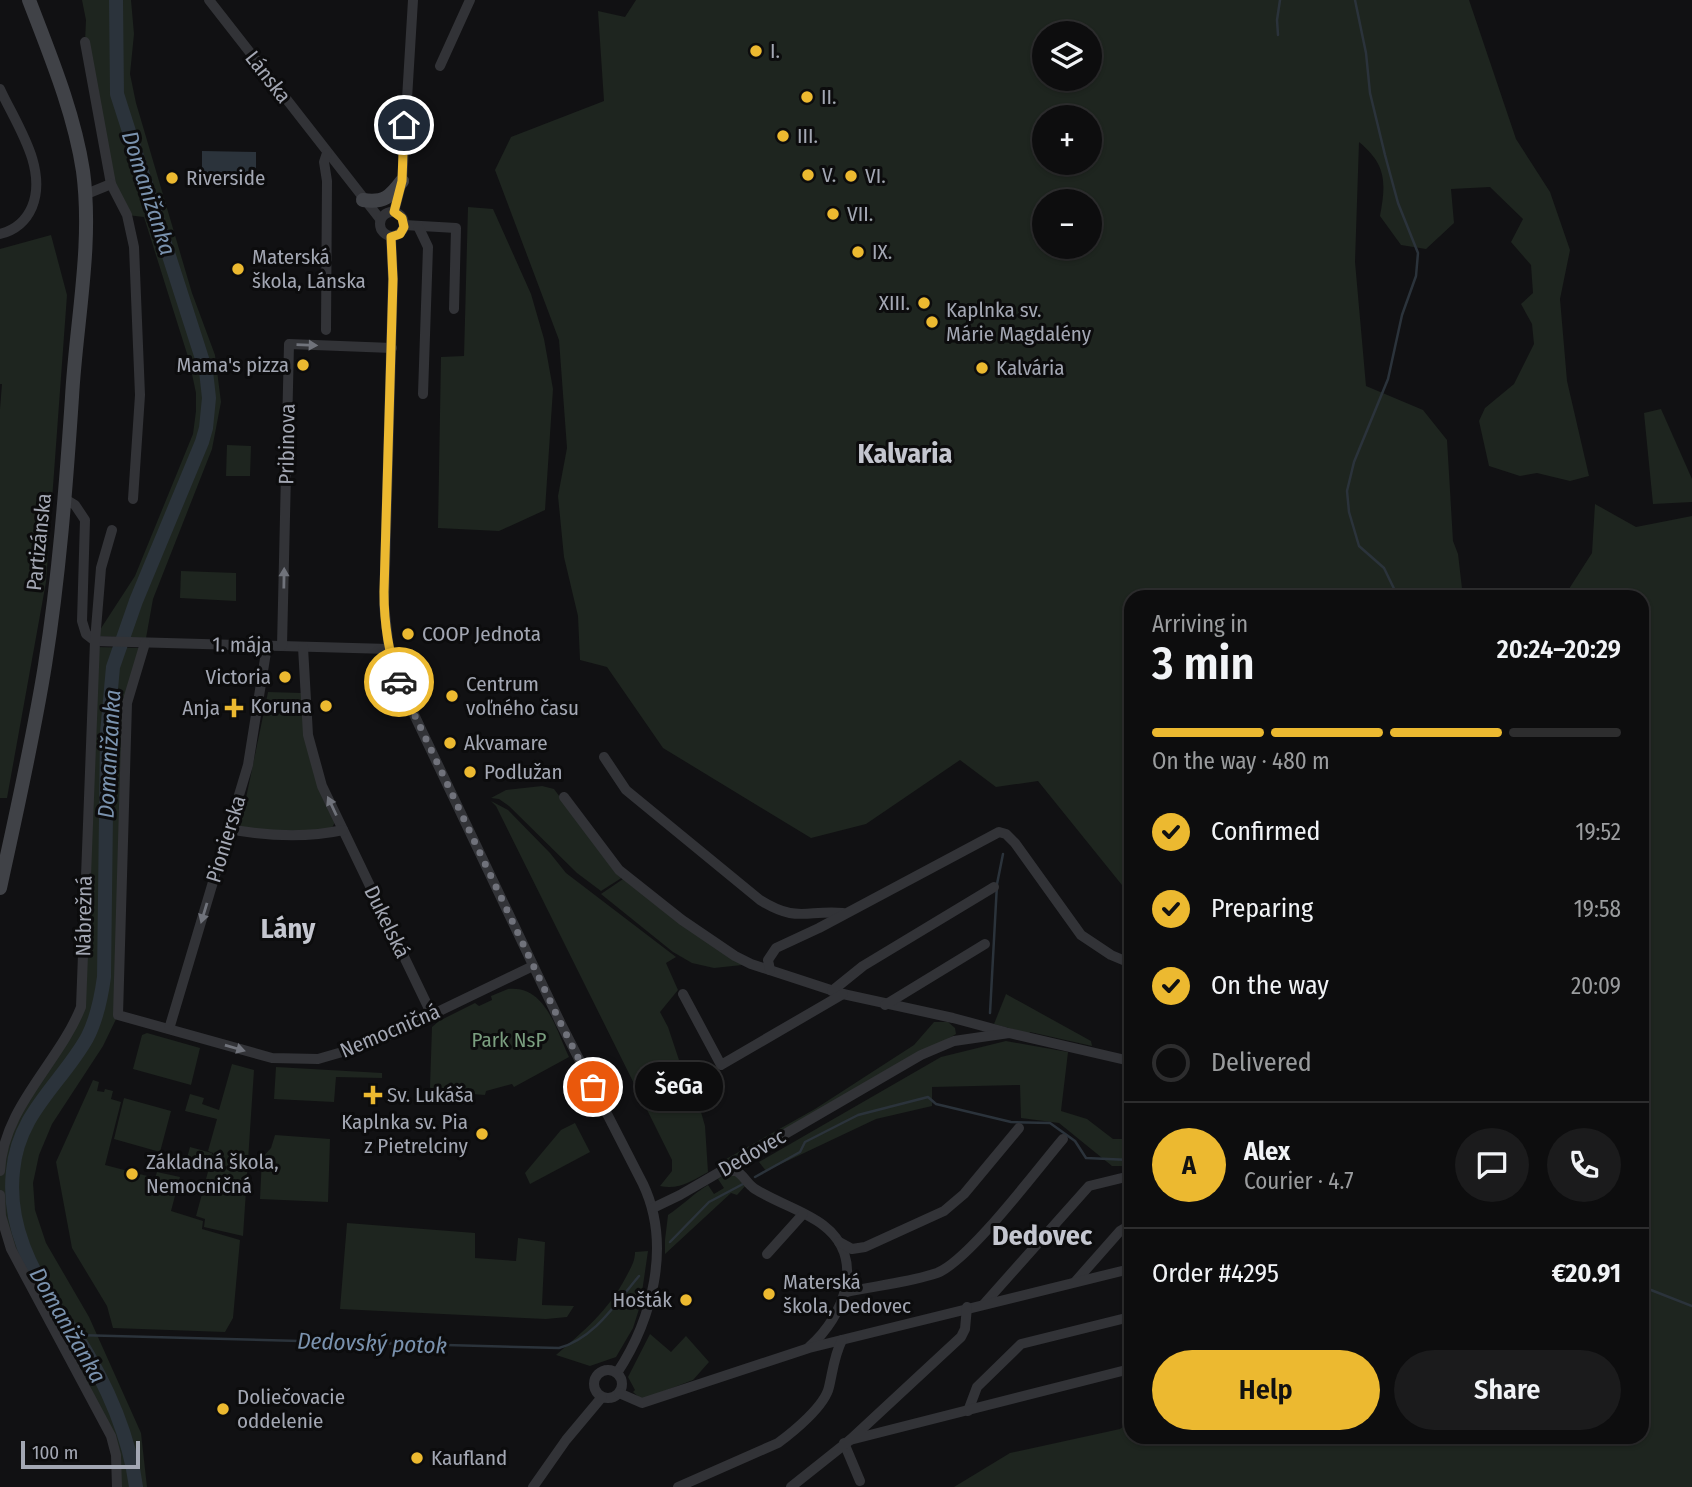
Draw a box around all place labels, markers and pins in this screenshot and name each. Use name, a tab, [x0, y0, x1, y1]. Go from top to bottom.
place label: I.	[770, 38, 780, 64]
marker: I.	[748, 43, 764, 59]
place label: II.	[821, 84, 836, 110]
marker: II.	[799, 89, 815, 105]
pin	[374, 95, 434, 155]
place label: III.	[797, 123, 818, 149]
marker: III.	[775, 128, 791, 144]
place label: V.	[822, 162, 836, 188]
place label: VI.	[865, 163, 886, 189]
place label: Riverside	[186, 165, 265, 191]
marker: V.	[800, 167, 816, 183]
marker: VI.	[843, 168, 859, 184]
marker: Riverside	[164, 170, 180, 186]
place label: VII.	[847, 201, 873, 227]
marker: VII.	[825, 206, 841, 222]
place label: IX.	[872, 239, 892, 265]
place label: Materská škola, Lánska	[252, 244, 366, 294]
marker: IX.	[850, 244, 866, 260]
marker: Materská škola, Lánska	[230, 261, 246, 277]
place label: XIII.	[879, 290, 910, 316]
marker: XIII.	[916, 295, 932, 311]
place label: Kaplnka sv. Márie Magdalény	[946, 297, 1092, 347]
marker: Kaplnka sv. Márie Magdalény	[924, 314, 940, 330]
place label: Mama's pizza	[177, 352, 289, 378]
place label: Kalvária	[996, 355, 1065, 381]
marker: Mama's pizza	[295, 357, 311, 373]
marker: Kalvária	[974, 360, 990, 376]
place label: COOP Jednota	[422, 621, 541, 647]
marker: COOP Jednota	[400, 626, 416, 642]
place label: Victoria	[206, 664, 271, 690]
marker: Victoria	[277, 669, 293, 685]
place label: Centrum voľného času	[466, 671, 579, 721]
marker: Centrum voľného času	[444, 688, 460, 704]
place label: Koruna	[250, 693, 312, 719]
place label: Anja	[182, 695, 220, 721]
marker: Koruna	[318, 698, 334, 714]
marker: Anja	[226, 700, 242, 716]
place label: Akvamare	[464, 730, 548, 756]
marker: Akvamare	[442, 735, 458, 751]
place label: Podlužan	[484, 759, 563, 785]
marker: Podlužan	[462, 764, 478, 780]
pin	[563, 1057, 623, 1117]
callout: ŠeGa	[635, 1062, 722, 1112]
place label: Sv. Lukáša	[387, 1082, 474, 1108]
marker: Sv. Lukáša	[365, 1087, 381, 1103]
place label: Kaplnka sv. Pia z Pietrelciny	[341, 1109, 469, 1159]
marker: Kaplnka sv. Pia z Pietrelciny	[474, 1126, 490, 1142]
place label: Základná škola, Nemocničná	[146, 1149, 279, 1199]
marker: Základná škola, Nemocničná	[124, 1166, 140, 1182]
place label: Materská škola, Dedovec	[783, 1269, 911, 1319]
marker: Materská škola, Dedovec	[761, 1286, 777, 1302]
place label: Hošták	[612, 1287, 672, 1313]
marker: Hošták	[678, 1292, 694, 1308]
place label: Doliečovacie oddelenie	[237, 1384, 345, 1434]
marker: Doliečovacie oddelenie	[215, 1401, 231, 1417]
place label: Kaufland	[431, 1445, 507, 1471]
marker: Kaufland	[409, 1450, 425, 1466]

